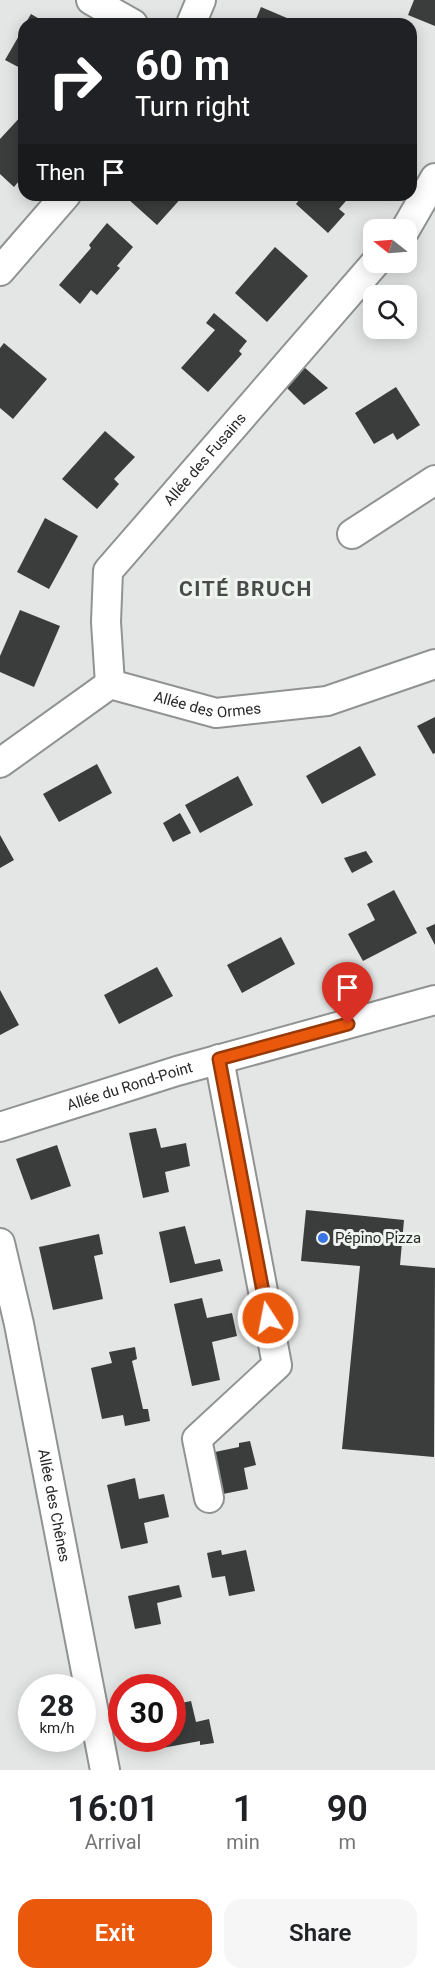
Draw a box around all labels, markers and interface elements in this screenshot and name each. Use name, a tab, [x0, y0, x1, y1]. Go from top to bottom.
text: 60 m	[135, 41, 230, 90]
icon: right	[36, 42, 114, 120]
text: Turn right	[135, 91, 250, 123]
icon: arrive	[97, 156, 130, 189]
text: Then	[36, 160, 85, 185]
north arrow	[363, 219, 417, 273]
map controls	[363, 219, 417, 339]
button: search	[363, 285, 417, 339]
street label: Allée des Fusains	[160, 409, 250, 509]
district label: CITÉ BRUCH	[179, 577, 313, 601]
street label: Allée des Ormes	[152, 687, 262, 722]
pin	[322, 962, 373, 1024]
icon: arrive	[331, 971, 364, 1004]
street label: Allée du Rond-Point	[65, 1058, 195, 1114]
place label: Pépino Pizza	[335, 1229, 421, 1247]
marker: Pépino Pizza	[316, 1231, 330, 1245]
position arrow	[236, 1286, 300, 1350]
street label: Allée des Chênes	[34, 1447, 74, 1563]
speed limit sign: 30	[108, 1674, 186, 1752]
text: 28	[40, 1688, 74, 1723]
text: km/h	[39, 1719, 75, 1737]
text: 16:01	[67, 1788, 159, 1830]
text: 1	[233, 1788, 253, 1830]
text: 90	[327, 1788, 368, 1830]
text: Arrival	[85, 1830, 141, 1854]
text: min	[226, 1830, 260, 1854]
text: m	[339, 1830, 356, 1854]
button: Exit	[18, 1899, 212, 1968]
button: Share	[224, 1899, 417, 1968]

